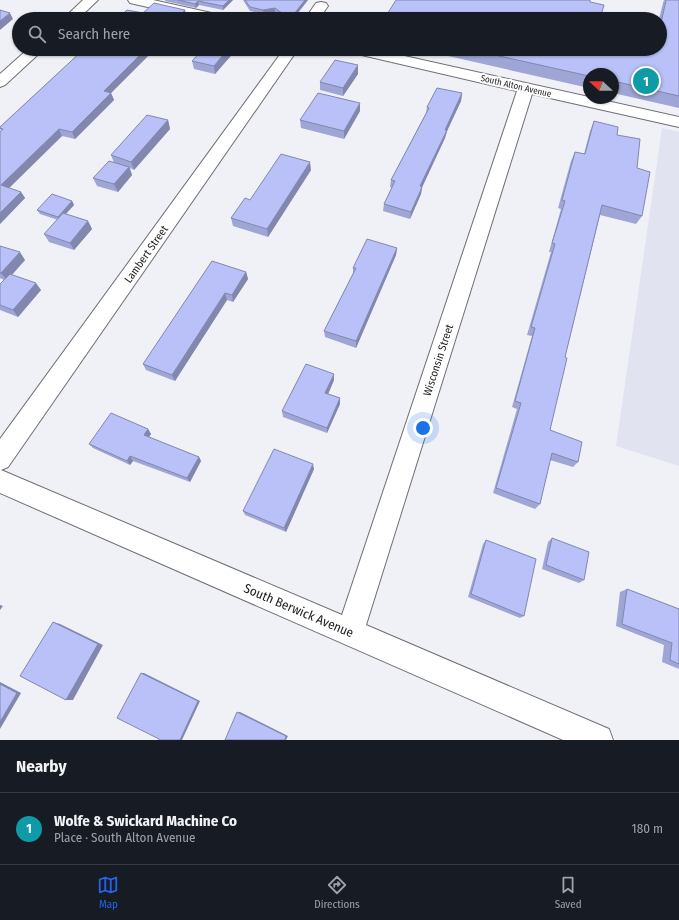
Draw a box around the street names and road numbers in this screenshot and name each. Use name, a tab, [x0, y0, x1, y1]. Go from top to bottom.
street label: South Alton Avenue	[480, 73, 553, 99]
street label: Lambert Street	[122, 223, 171, 285]
street label: Wisconsin Street	[421, 322, 456, 398]
street label: South Berwick Avenue	[242, 581, 356, 640]

